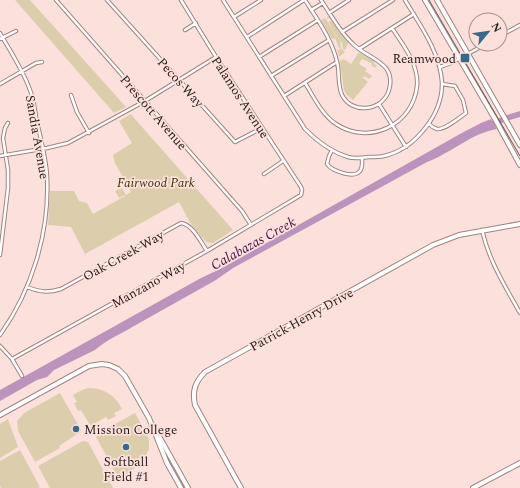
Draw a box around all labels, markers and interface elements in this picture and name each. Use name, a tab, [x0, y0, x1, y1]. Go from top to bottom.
north arrow	[468, 12, 508, 52]
text: N	[487, 19, 506, 35]
place label: Reamwood	[392, 49, 456, 69]
street label: Palamos Avenue	[206, 52, 274, 143]
marker: Reamwood	[459, 52, 471, 64]
street label: Pecos Way	[152, 53, 209, 113]
street label: Prescott Avenue	[115, 71, 192, 155]
street label: Sandia Avenue	[20, 94, 54, 181]
park label: Fairwood Park	[117, 173, 195, 193]
water label: Calabazas Creek	[207, 211, 300, 276]
street label: Oak Creek Way	[79, 225, 168, 286]
street label: Manzano Way	[108, 256, 190, 313]
street label: Patrick Henry Drive	[246, 283, 357, 357]
place label: Mission College	[84, 420, 177, 440]
marker: Mission College	[71, 424, 81, 434]
marker: Softball Field #1	[121, 442, 131, 452]
place label: Softball Field #1	[103, 452, 149, 487]

